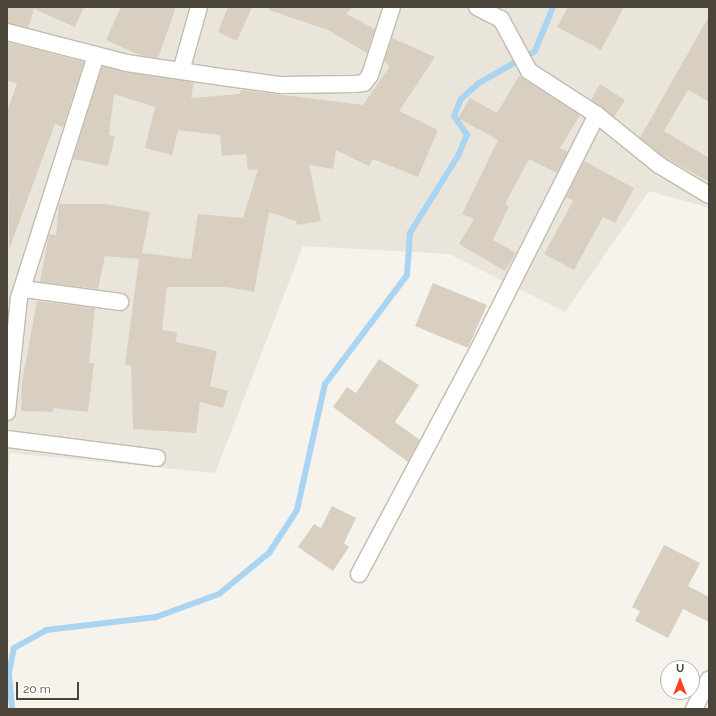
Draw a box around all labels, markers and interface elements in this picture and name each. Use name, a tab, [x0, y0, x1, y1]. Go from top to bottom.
north arrow	[660, 660, 700, 700]
text: U	[676, 662, 684, 675]
scale bar	[18, 674, 81, 700]
text: 20 m	[23, 682, 51, 696]

